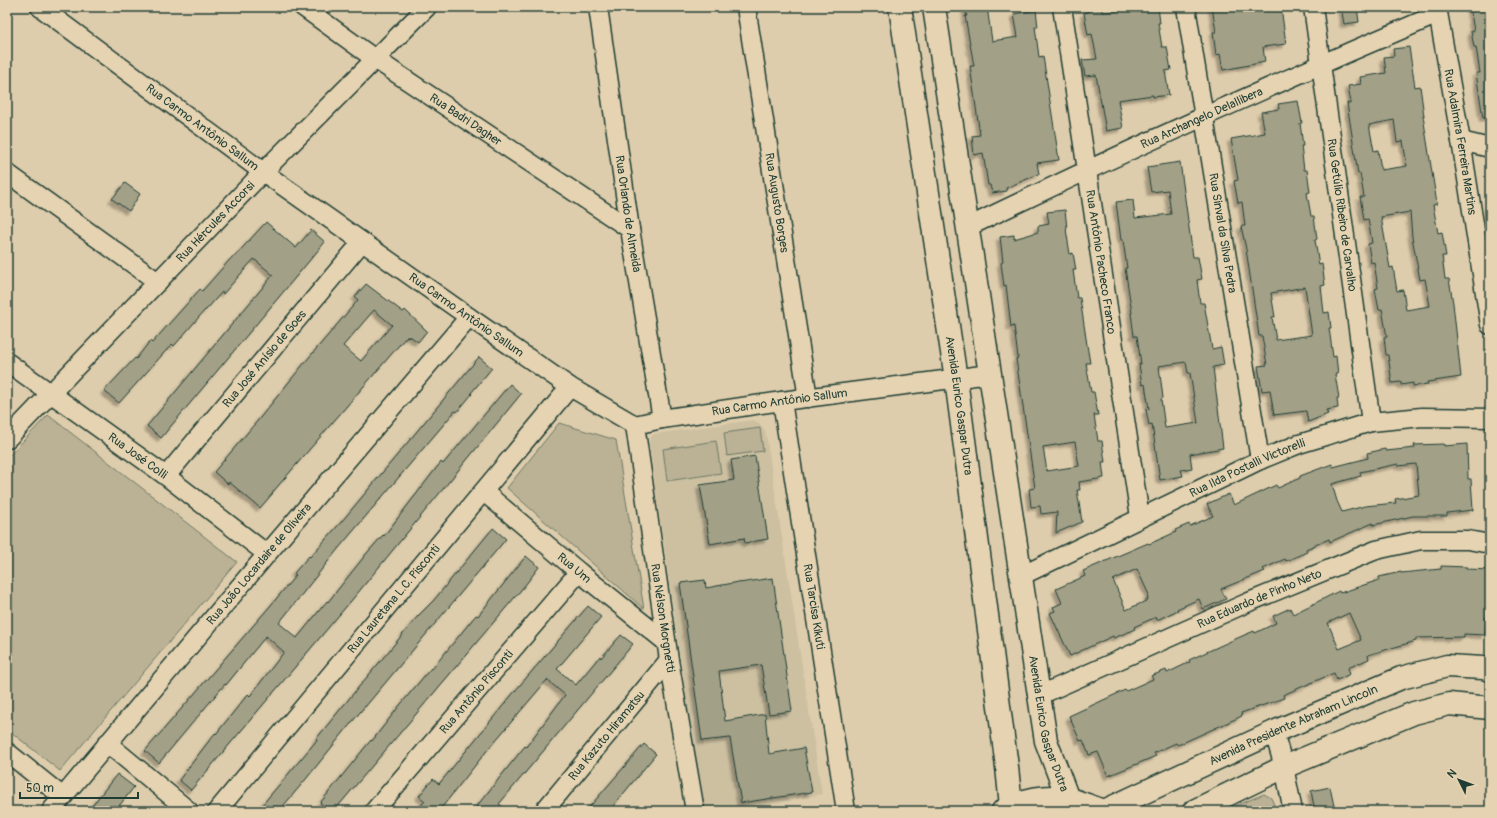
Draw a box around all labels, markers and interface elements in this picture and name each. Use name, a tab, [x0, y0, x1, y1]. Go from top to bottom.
street label: Rua Adalmira Ferreira Martins	[1441, 68, 1480, 217]
street label: Rua Carmo Antônio Sallum	[143, 80, 262, 174]
street label: Rua Archangelo Delallibera	[1138, 83, 1266, 152]
street label: Rua Badri Dagher	[427, 90, 505, 149]
street label: Rua Getúlio Ribeiro de Carvalho	[1324, 138, 1360, 293]
street label: Rua Augusto Borges	[762, 152, 792, 254]
street label: Rua Orlando de Almeida	[612, 154, 645, 274]
street label: Rua Sinval da Silva Pedra	[1206, 172, 1240, 295]
street label: Rua Hércules Accorsi	[173, 178, 258, 265]
street label: Rua Antônio Pacheco Franco	[1083, 189, 1120, 336]
street label: Rua Carmo Antônio Sallum	[406, 270, 527, 360]
street label: Rua José Anísio de Goes	[219, 306, 310, 411]
street label: Avenida Eurico Gaspar Dutra	[942, 335, 976, 477]
street label: Rua Carmo Antônio Sallum	[711, 385, 849, 419]
street label: Rua José Colli	[105, 429, 170, 482]
street label: Rua Ilda Postalli Victorelli	[1187, 435, 1307, 501]
street label: Rua João Locardaire de Oliveira	[203, 500, 315, 628]
street label: Rua Lauretana L.C. Pisconti	[344, 542, 443, 656]
street label: Rua Um	[554, 549, 595, 587]
street label: Rua Nélson Morgnetti	[648, 563, 678, 673]
street label: Rua Tarcisa Kikuti	[800, 563, 828, 650]
street label: Rua Eduardo de Pinho Neto	[1195, 565, 1324, 632]
street label: Rua Antônio Pisconti	[436, 647, 516, 737]
street label: Avenida Eurico Gaspar Dutra	[1026, 654, 1072, 794]
street label: Avenida Presidente Abraham Lincoln	[1207, 681, 1380, 769]
street label: Rua Kazuto Hiramatsu	[565, 688, 648, 783]
north arrow	[1439, 760, 1479, 800]
text: N	[1445, 766, 1460, 781]
scale bar	[20, 774, 138, 800]
text: 50 m	[26, 781, 54, 796]

